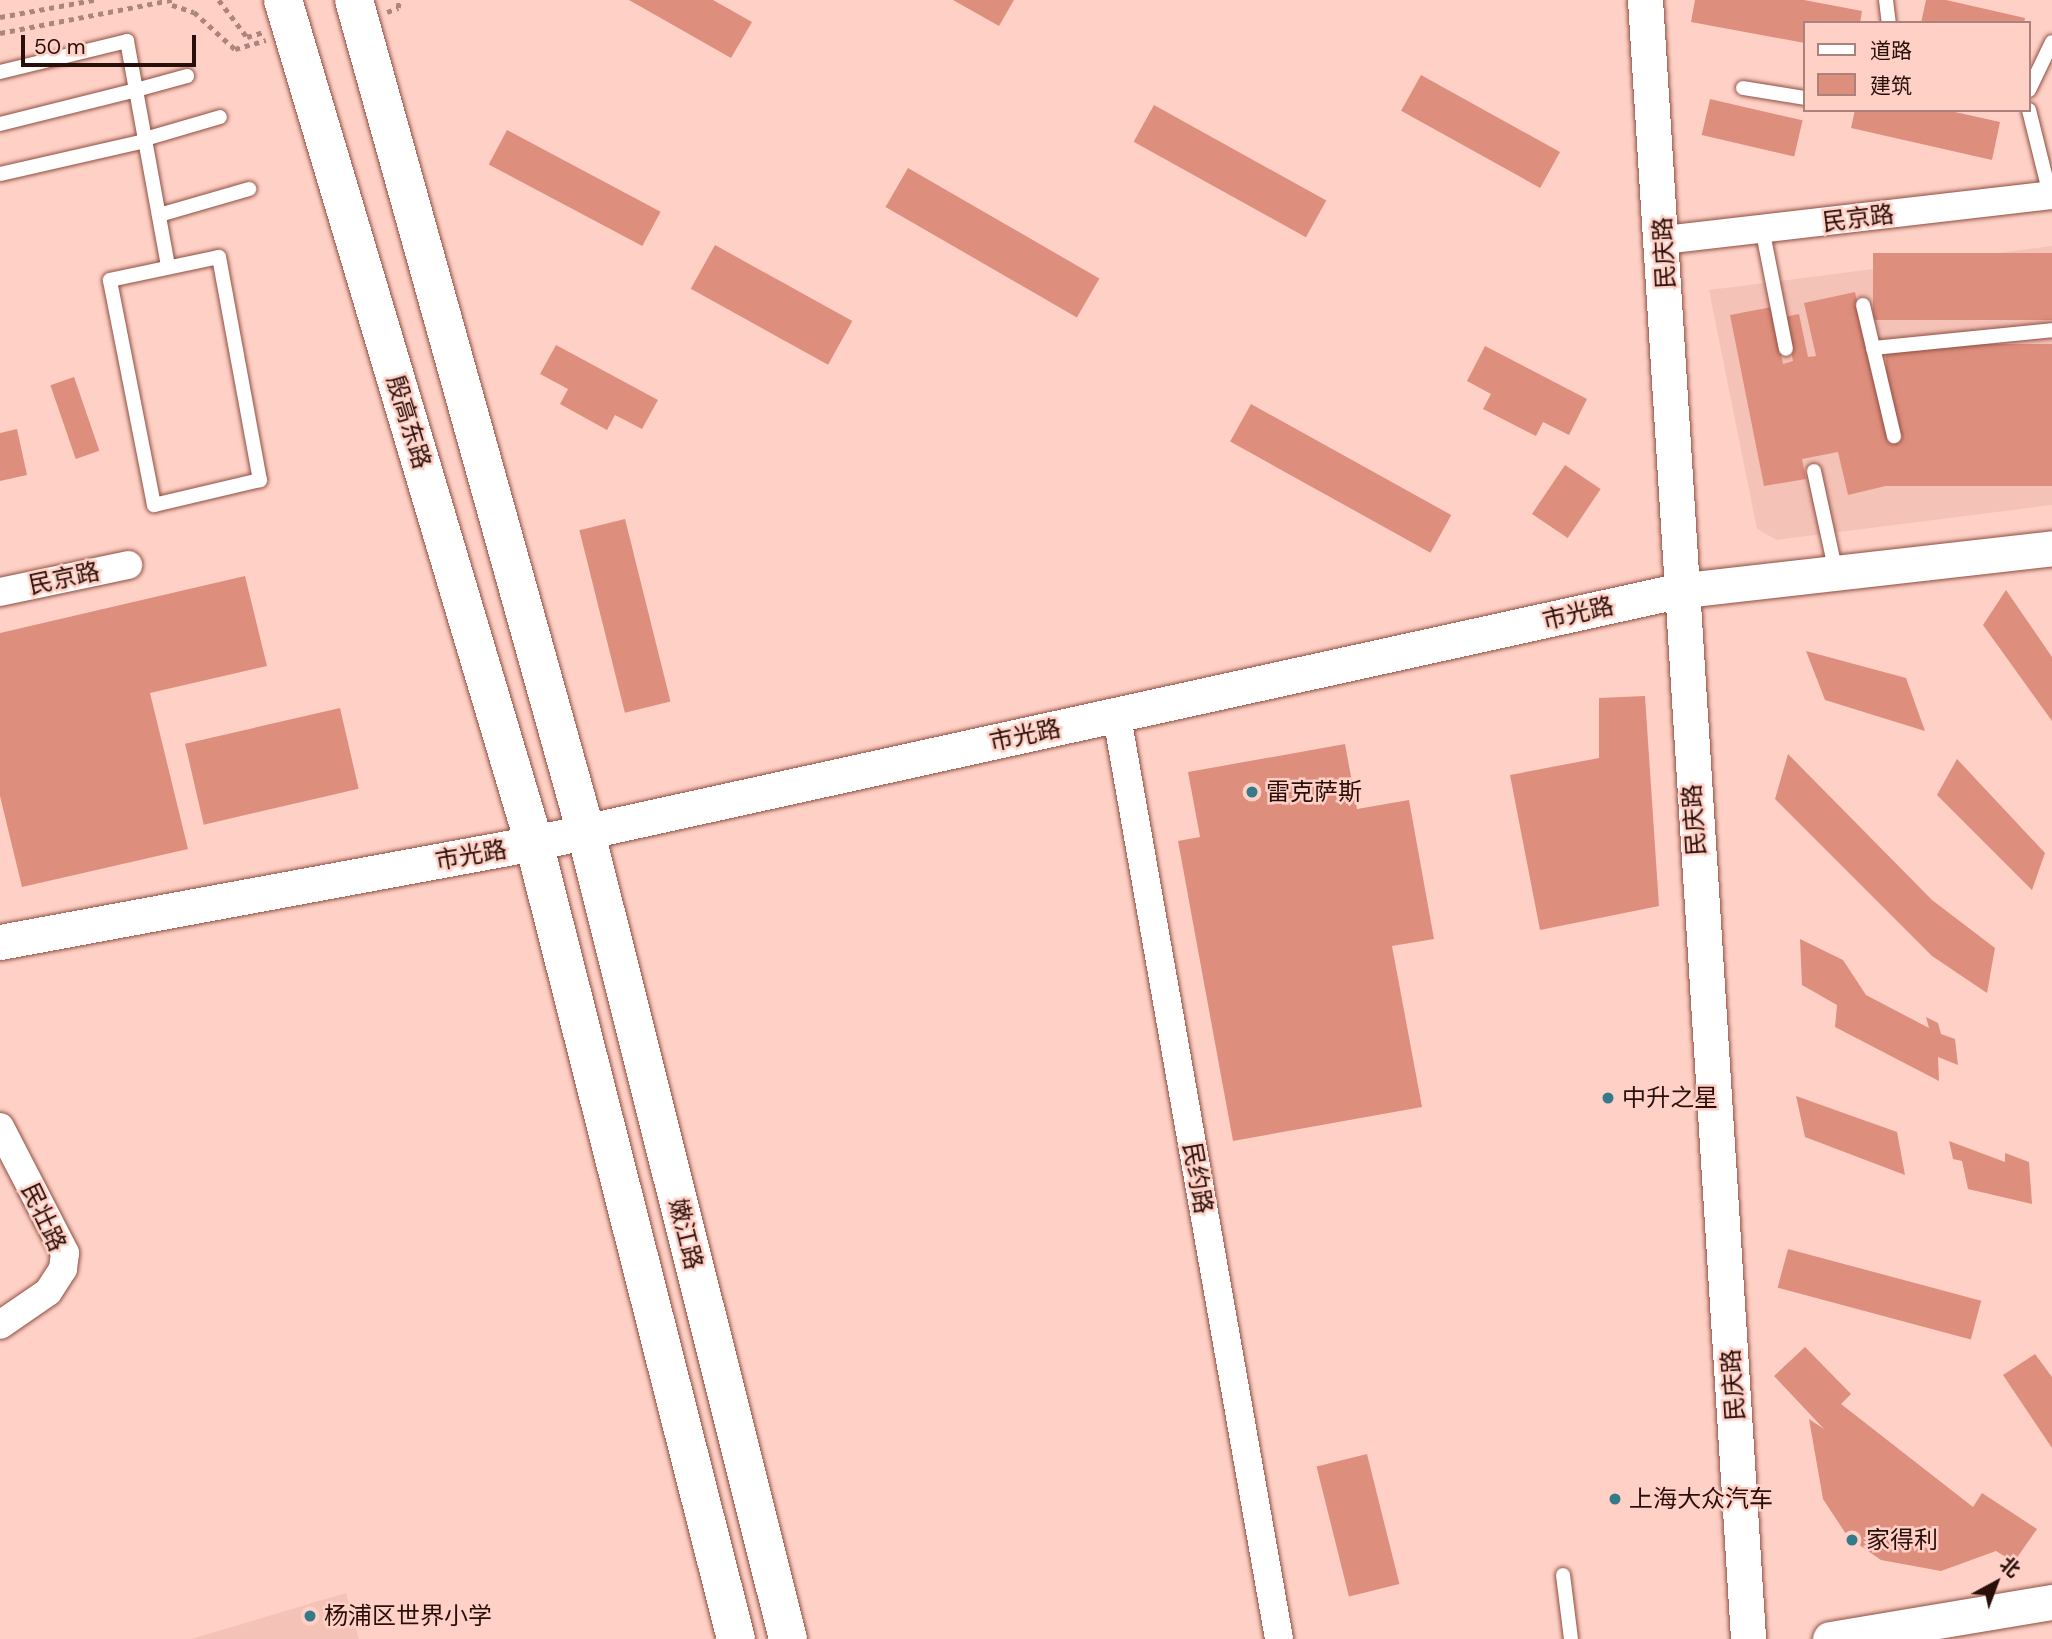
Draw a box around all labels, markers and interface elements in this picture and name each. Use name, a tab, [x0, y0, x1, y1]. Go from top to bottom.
scale bar	[24, 21, 200, 65]
legend	[1804, 21, 2031, 112]
text: 50 m	[34, 33, 85, 61]
text: 道路	[1870, 37, 1912, 65]
text: 建筑	[1870, 72, 1912, 100]
street label: 民京路	[1821, 199, 1895, 237]
street label: 民庆路	[1648, 216, 1680, 290]
street label: 殷高东路	[381, 372, 437, 472]
street label: 民京路	[26, 556, 102, 600]
street label: 市光路	[1540, 591, 1616, 635]
street label: 市光路	[987, 713, 1063, 757]
place label: 雷克萨斯	[1266, 778, 1362, 806]
street label: 民庆路	[1677, 783, 1711, 857]
marker: 雷克萨斯	[1244, 784, 1260, 800]
street label: 市光路	[433, 835, 509, 875]
place label: 中升之星	[1622, 1084, 1718, 1112]
marker: 中升之星	[1600, 1090, 1616, 1106]
street label: 民约路	[1178, 1140, 1218, 1216]
street label: 民壮路	[16, 1178, 72, 1256]
street label: 嫩江路	[663, 1196, 709, 1272]
street label: 民庆路	[1716, 1348, 1750, 1422]
place label: 上海大众汽车	[1629, 1485, 1773, 1513]
marker: 上海大众汽车	[1607, 1491, 1623, 1507]
place label: 家得利	[1866, 1526, 1938, 1554]
marker: 家得利	[1844, 1532, 1860, 1548]
north arrow	[1961, 1548, 2031, 1618]
text: 北	[1995, 1551, 2025, 1582]
place label: 杨浦区世界小学	[324, 1602, 492, 1630]
marker: 杨浦区世界小学	[302, 1608, 318, 1624]

